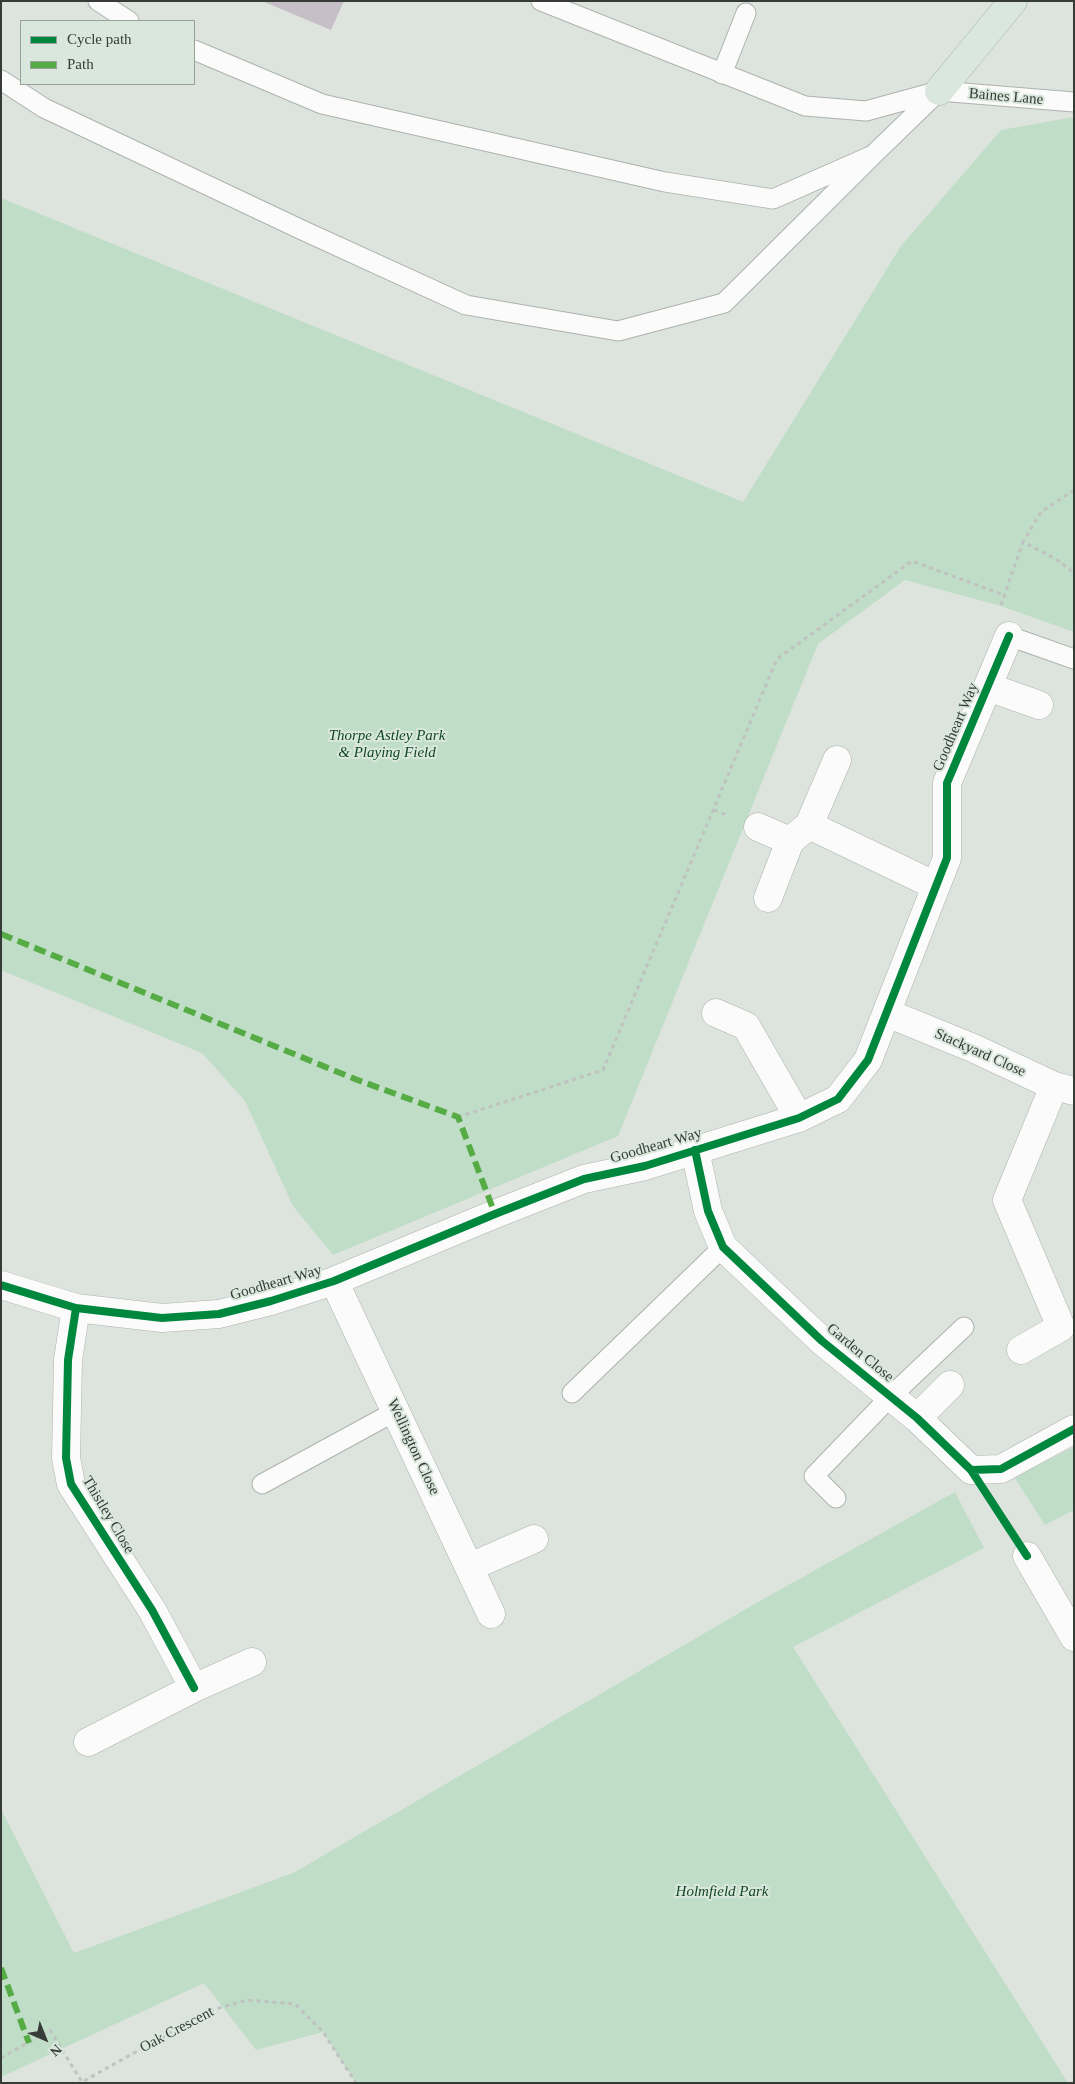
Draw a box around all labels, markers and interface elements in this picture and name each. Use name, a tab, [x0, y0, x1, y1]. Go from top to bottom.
legend	[20, 20, 195, 85]
text: Cycle path	[67, 31, 132, 47]
text: Path	[67, 56, 94, 72]
street label: Baines Lane	[968, 85, 1044, 109]
street label: Goodheart Way	[929, 680, 983, 774]
park label: Thorpe Astley Park & Playing Field	[329, 727, 445, 762]
street label: Stackyard Close	[932, 1025, 1028, 1081]
street label: Goodheart Way	[608, 1124, 704, 1168]
street label: Goodheart Way	[228, 1261, 324, 1305]
street label: Garden Close	[823, 1320, 897, 1386]
street label: Wellington Close	[383, 1396, 443, 1498]
street label: Thistley Close	[78, 1473, 138, 1557]
park label: Holmfield Park	[676, 1883, 768, 1901]
street label: Oak Crescent	[137, 2003, 217, 2057]
north arrow	[20, 2014, 70, 2064]
text: N	[47, 2041, 65, 2059]

